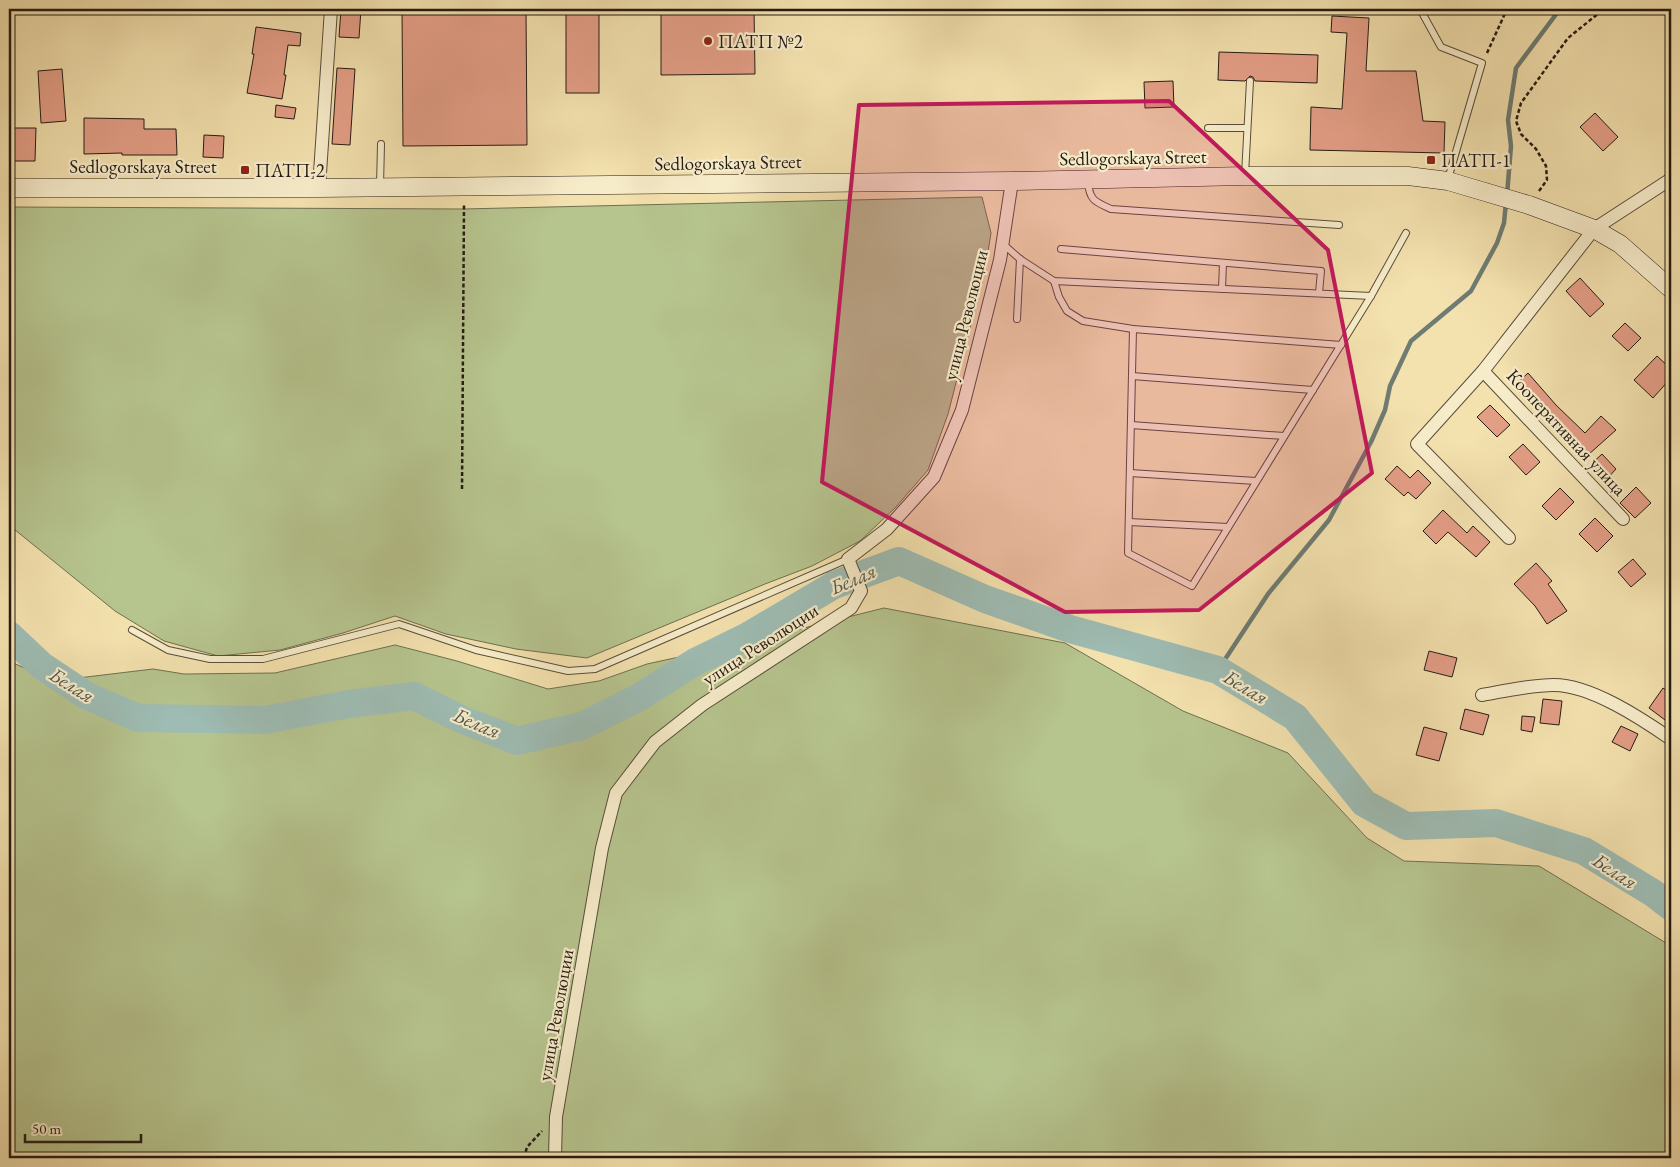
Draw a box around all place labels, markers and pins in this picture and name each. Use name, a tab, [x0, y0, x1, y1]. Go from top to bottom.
place label: ПАТП №2	[718, 29, 803, 54]
marker: ПАТП №2	[702, 35, 714, 47]
place label: ПАТП-1	[1441, 148, 1511, 173]
marker: ПАТП-1	[1425, 154, 1437, 166]
place label: ПАТП-2	[255, 158, 325, 183]
marker: ПАТП-2	[239, 164, 251, 176]

